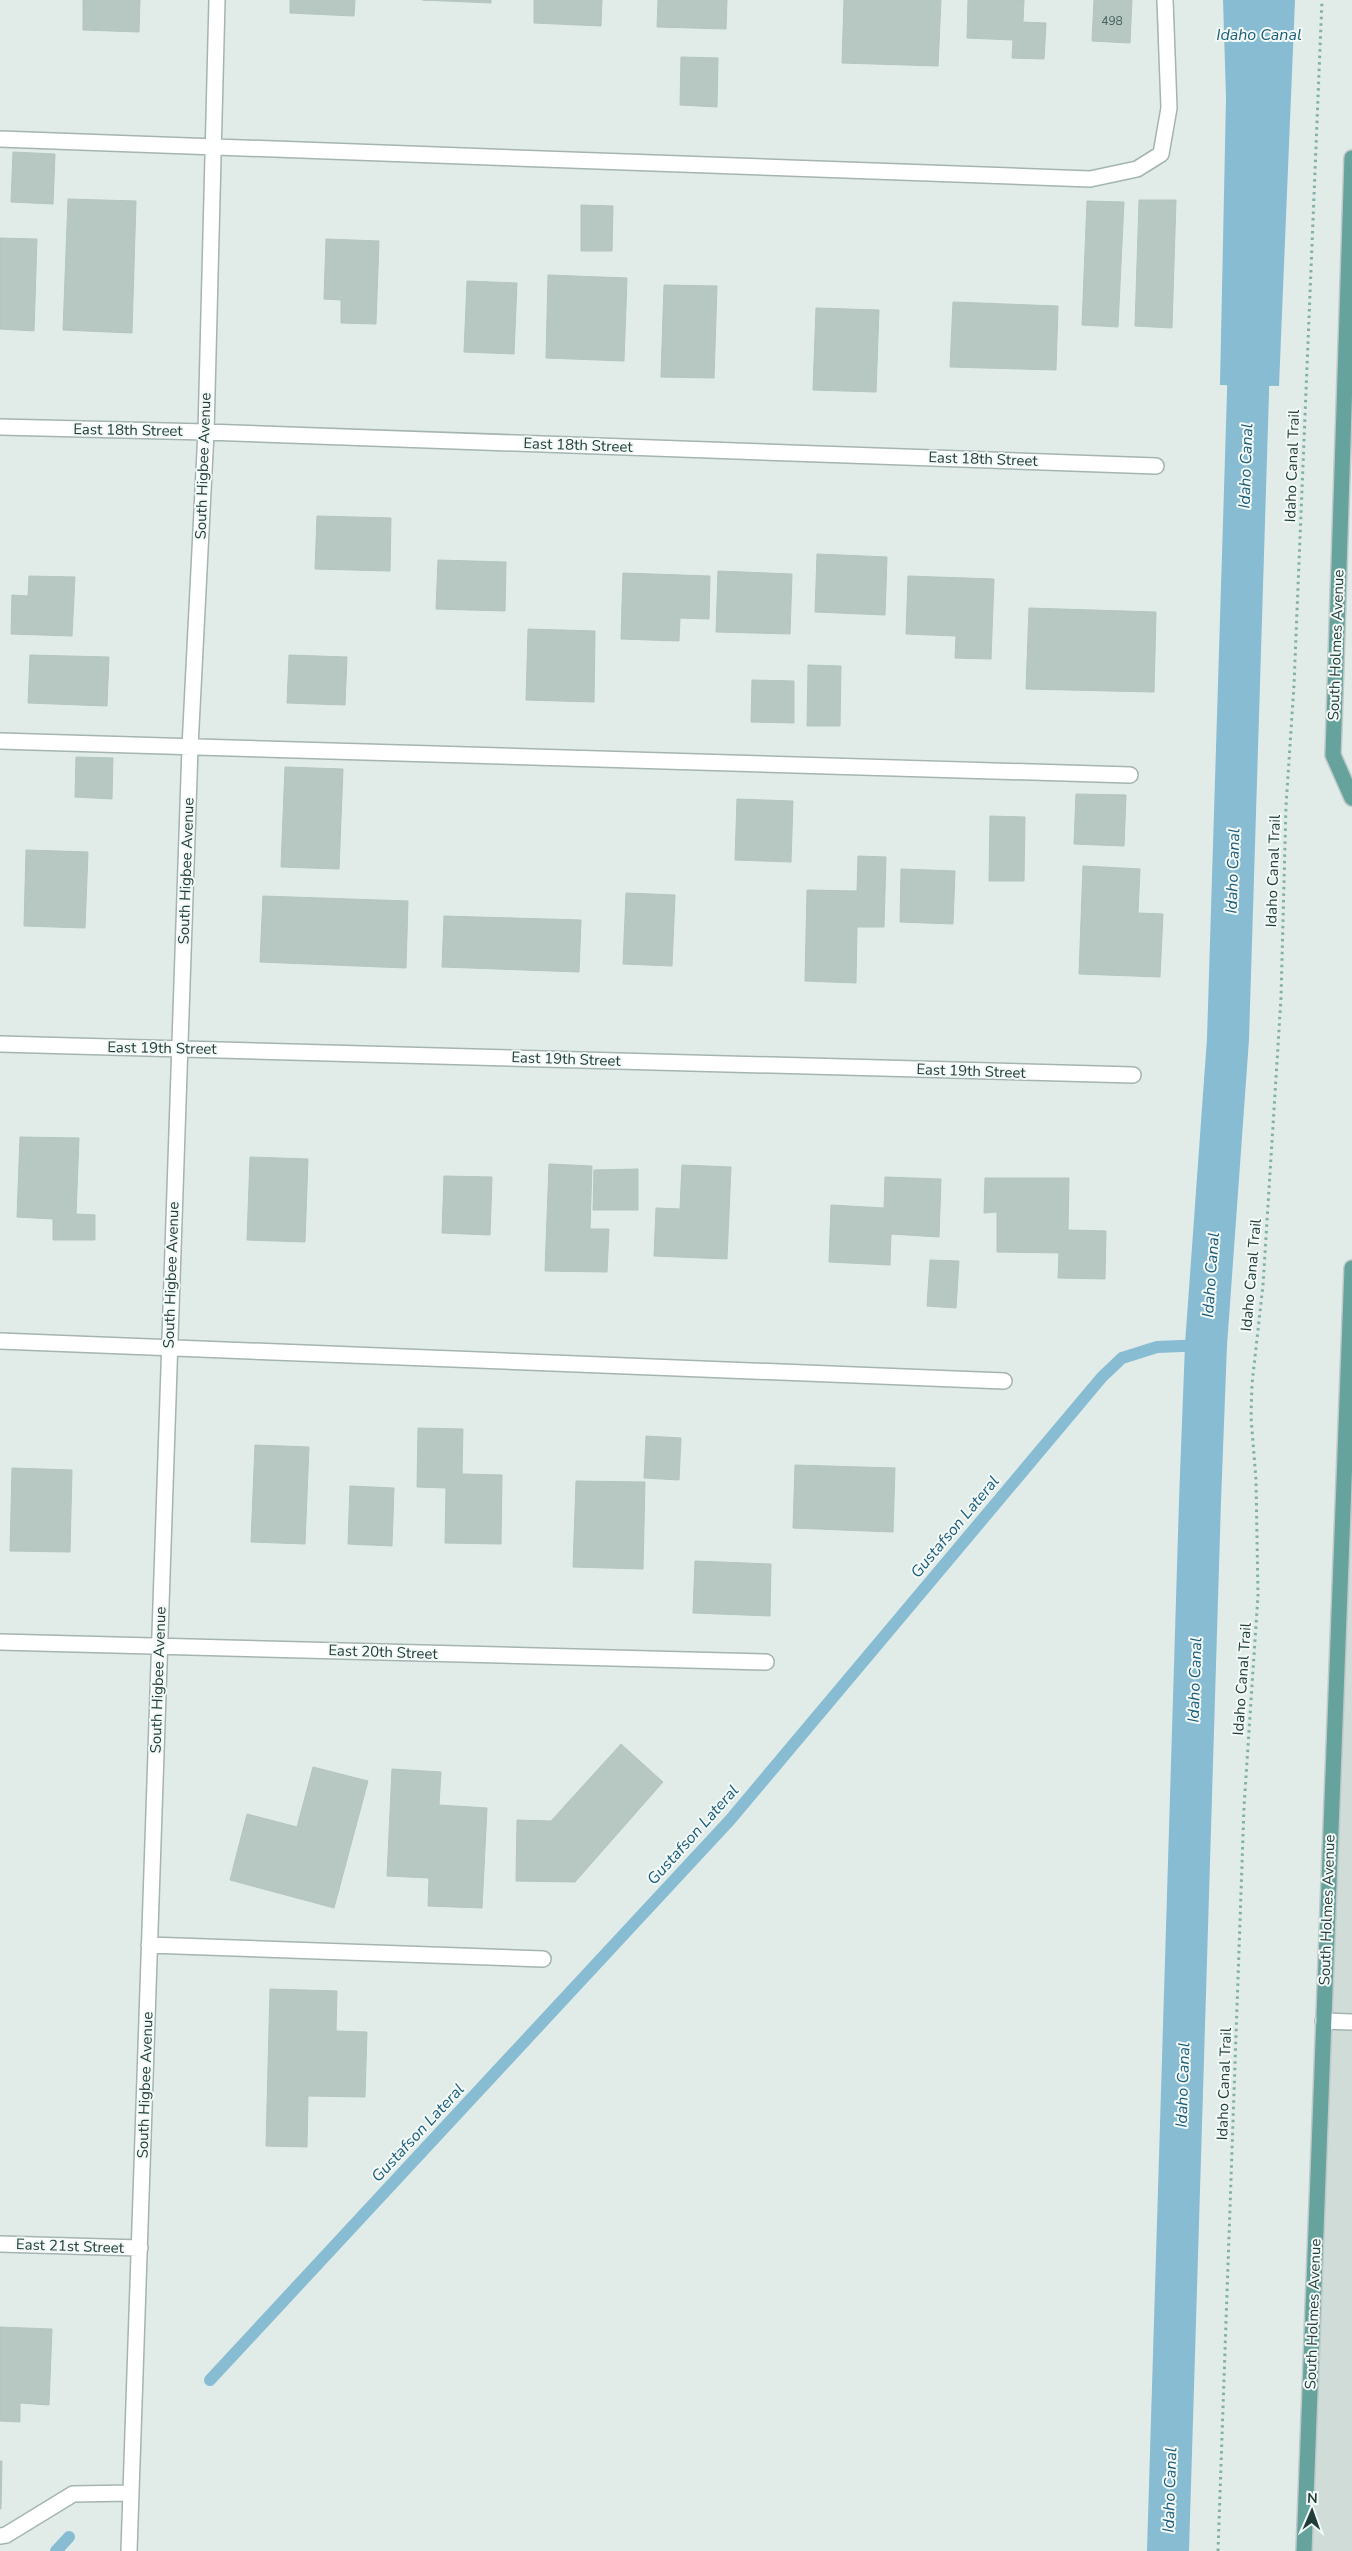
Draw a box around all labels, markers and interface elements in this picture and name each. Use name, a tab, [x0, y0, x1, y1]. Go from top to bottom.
house number: 498	[1101, 13, 1123, 29]
water label: Idaho Canal	[1216, 24, 1302, 46]
street label: South Higbee Avenue	[190, 392, 216, 540]
street label: Idaho Canal Trail	[1280, 409, 1304, 523]
street label: East 18th Street	[73, 419, 184, 441]
water label: Idaho Canal	[1234, 423, 1258, 509]
street label: East 18th Street	[523, 433, 634, 457]
street label: East 18th Street	[928, 447, 1039, 471]
street label: South Holmes Avenue	[1323, 569, 1349, 721]
street label: South Higbee Avenue	[173, 797, 199, 945]
street label: Idaho Canal Trail	[1261, 814, 1285, 928]
water label: Idaho Canal	[1221, 828, 1245, 914]
street label: East 19th Street	[107, 1037, 218, 1059]
street label: East 19th Street	[511, 1047, 622, 1071]
street label: East 19th Street	[916, 1059, 1027, 1083]
street label: South Higbee Avenue	[158, 1201, 184, 1349]
street label: Idaho Canal Trail	[1236, 1217, 1266, 1332]
water label: Idaho Canal	[1197, 1231, 1225, 1318]
water label: Gustafson Lateral	[906, 1471, 1005, 1583]
street label: South Higbee Avenue	[145, 1606, 171, 1754]
street label: Idaho Canal Trail	[1228, 1621, 1256, 1736]
water label: Idaho Canal	[1183, 1637, 1207, 1723]
street label: East 20th Street	[328, 1640, 439, 1664]
water label: Gustafson Lateral	[642, 1780, 744, 1890]
street label: South Holmes Avenue	[1314, 1834, 1340, 1986]
street label: South Higbee Avenue	[132, 2011, 158, 2159]
street label: Idaho Canal Trail	[1212, 2027, 1236, 2141]
water label: Idaho Canal	[1171, 2042, 1195, 2128]
water label: Gustafson Lateral	[367, 2079, 470, 2187]
street label: East 21st Street	[16, 2234, 125, 2258]
street label: South Holmes Avenue	[1300, 2238, 1326, 2390]
water label: Idaho Canal	[1158, 2447, 1182, 2533]
north arrow	[1287, 2486, 1337, 2536]
text: N	[1307, 2489, 1318, 2508]

